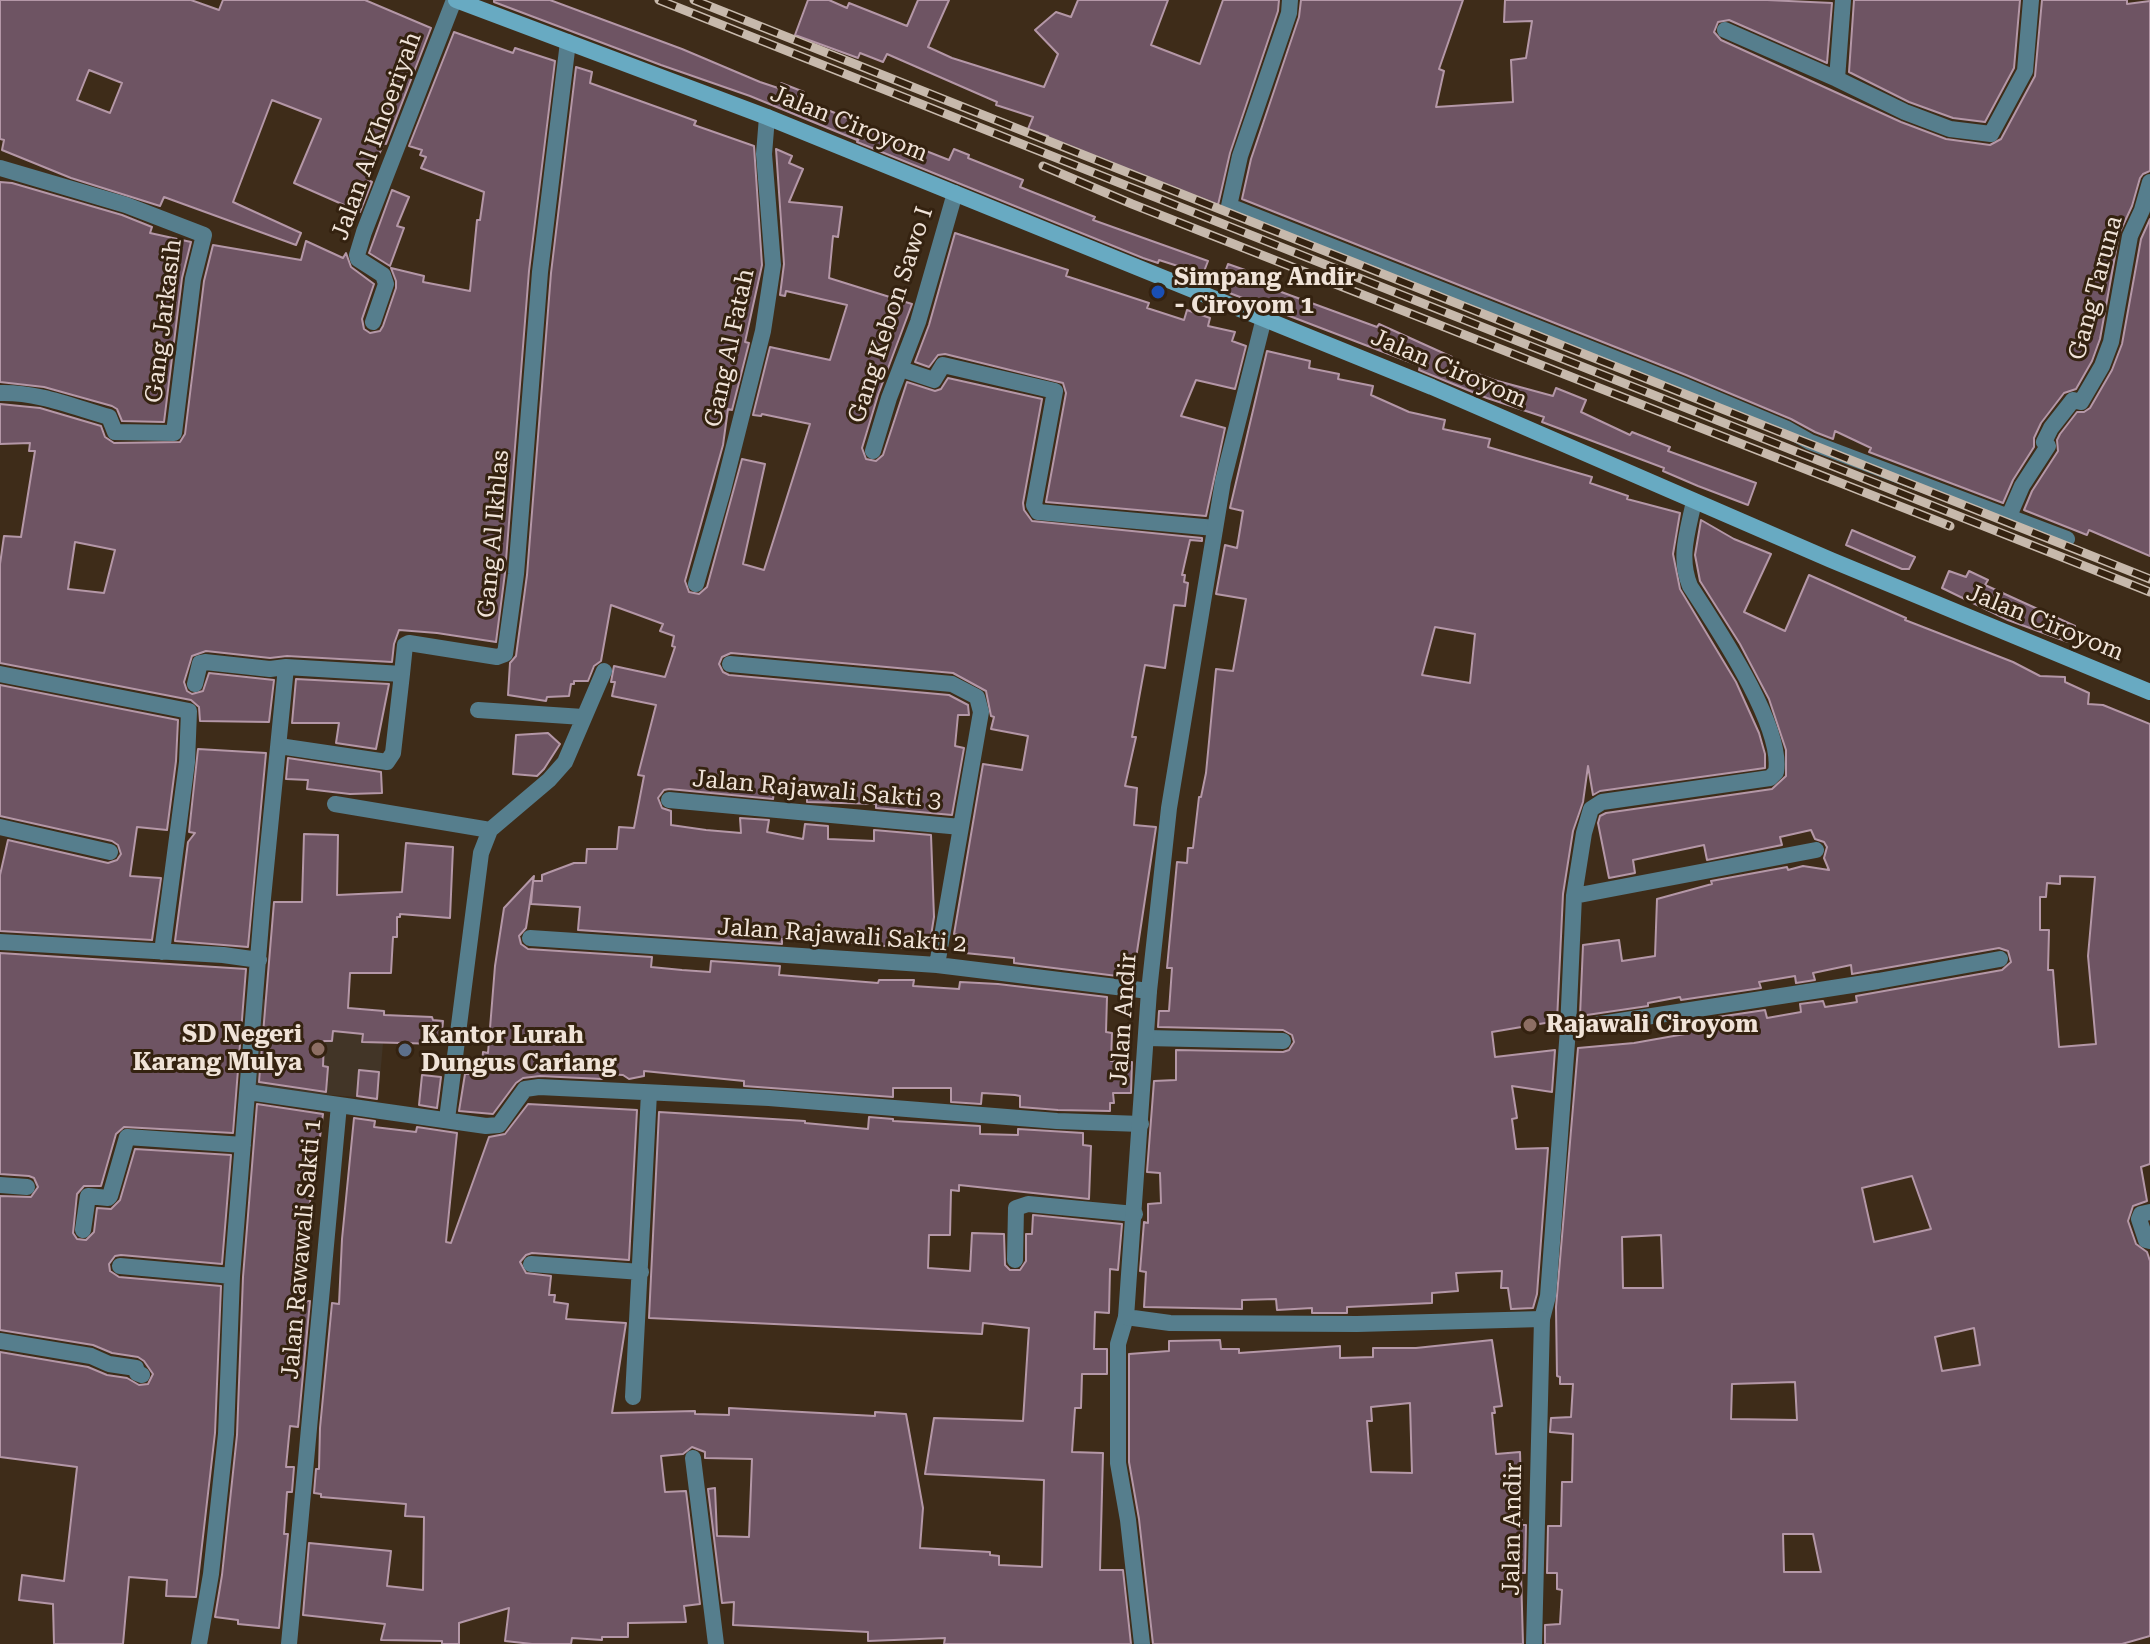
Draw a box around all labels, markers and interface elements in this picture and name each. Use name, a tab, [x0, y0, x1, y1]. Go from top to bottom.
street label: Jalan Al Khoeriyah	[326, 28, 428, 244]
street label: Jalan Ciroyom	[766, 79, 932, 169]
street label: Gang Kebon Sawo I	[842, 203, 940, 427]
street label: Gang Taruna	[2063, 213, 2129, 363]
street label: Gang Jarkasih	[140, 237, 188, 405]
place label: Simpang Andir - Ciroyom 1	[1174, 264, 1356, 320]
street label: Gang Al Fatah	[699, 266, 761, 430]
marker: Simpang Andir - Ciroyom 1	[1149, 283, 1167, 301]
street label: Jalan Ciroyom	[1366, 323, 1532, 415]
street label: Gang Al Ikhlas	[472, 449, 516, 619]
street label: Jalan Ciroyom	[1962, 578, 2128, 668]
street label: Jalan Rajawali Sakti 3	[691, 765, 943, 815]
street label: Jalan Rajawali Sakti 2	[716, 913, 968, 959]
street label: Jalan Andir	[1105, 952, 1143, 1086]
place label: Rajawali Ciroyom	[1546, 1011, 1758, 1039]
marker: Rajawali Ciroyom	[1521, 1016, 1539, 1034]
place label: SD Negeri Karang Mulya	[133, 1021, 302, 1077]
place label: Kantor Lurah Dungus Cariang	[421, 1022, 617, 1078]
marker: SD Negeri Karang Mulya	[309, 1040, 327, 1058]
marker: Kantor Lurah Dungus Cariang	[396, 1041, 414, 1059]
street label: Jalan Rawawali Sakti 1	[276, 1117, 328, 1381]
street label: Jalan Andir	[1497, 1462, 1529, 1596]

